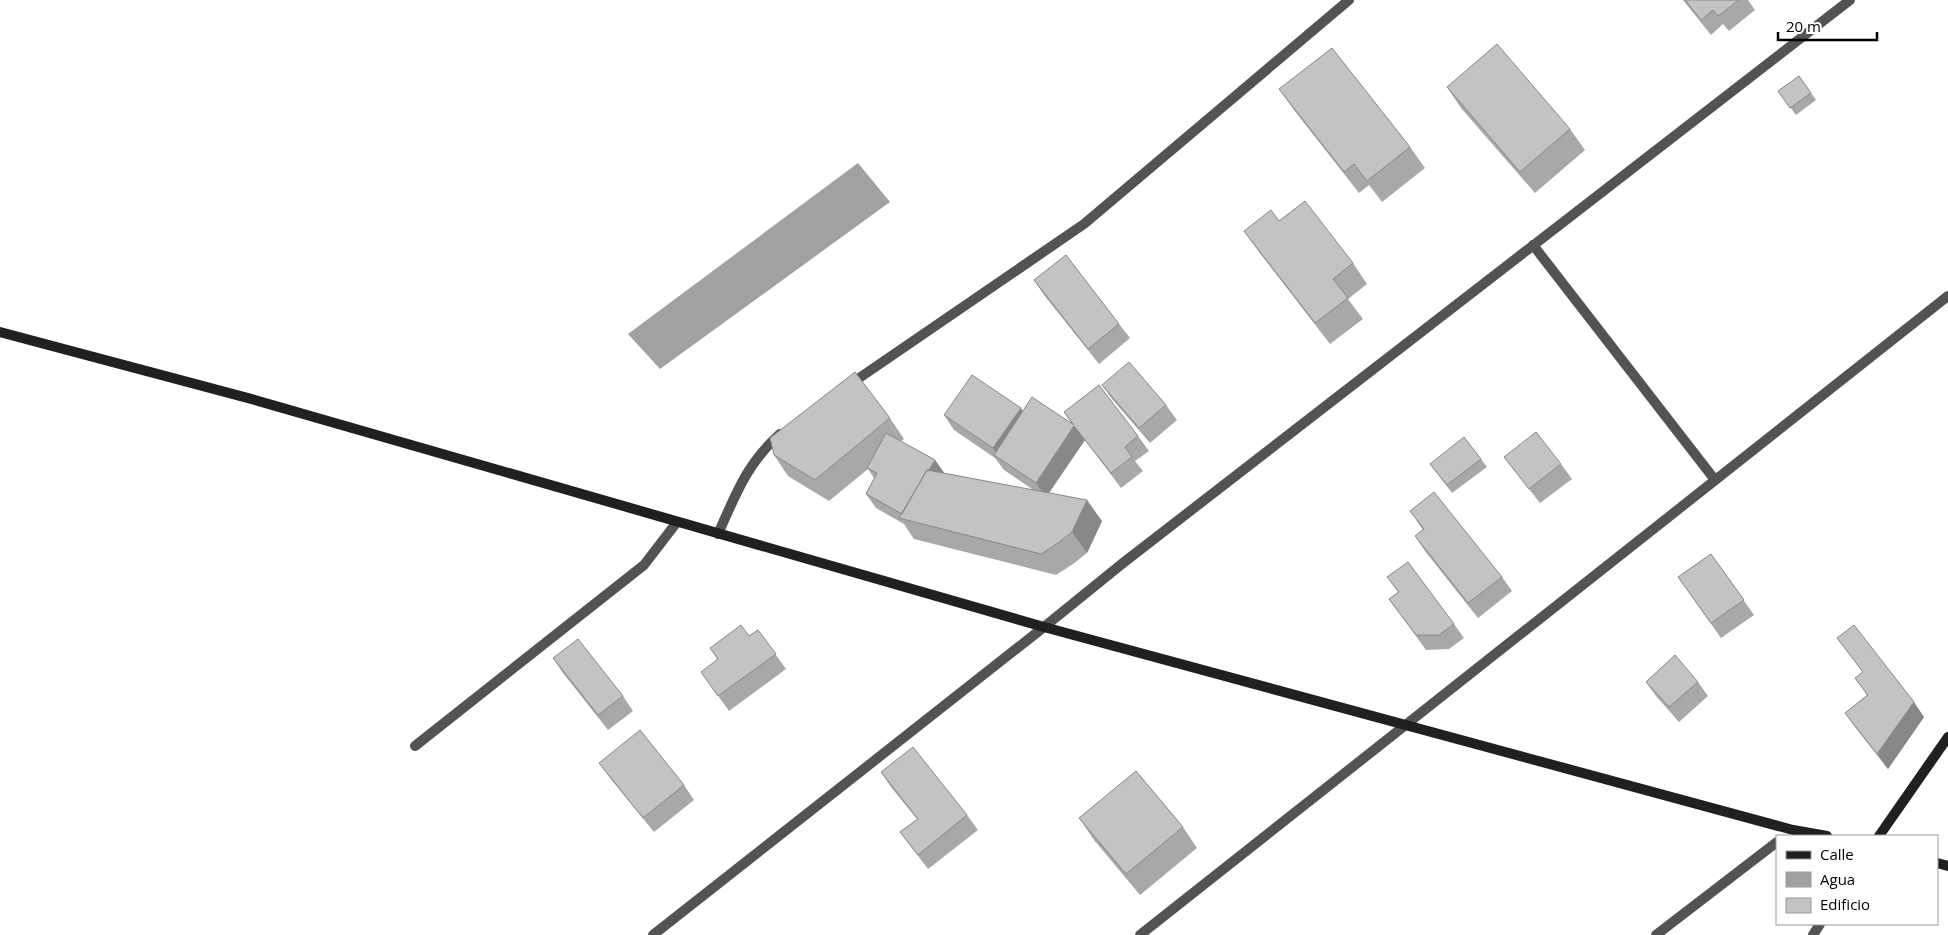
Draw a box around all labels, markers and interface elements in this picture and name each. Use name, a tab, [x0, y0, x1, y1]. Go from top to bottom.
scale bar	[1778, 10, 1877, 42]
text: 20 m	[1786, 16, 1821, 36]
legend	[1776, 835, 1938, 925]
text: Calle	[1820, 844, 1854, 864]
text: Agua	[1820, 869, 1855, 889]
text: Edificio	[1820, 894, 1870, 914]

